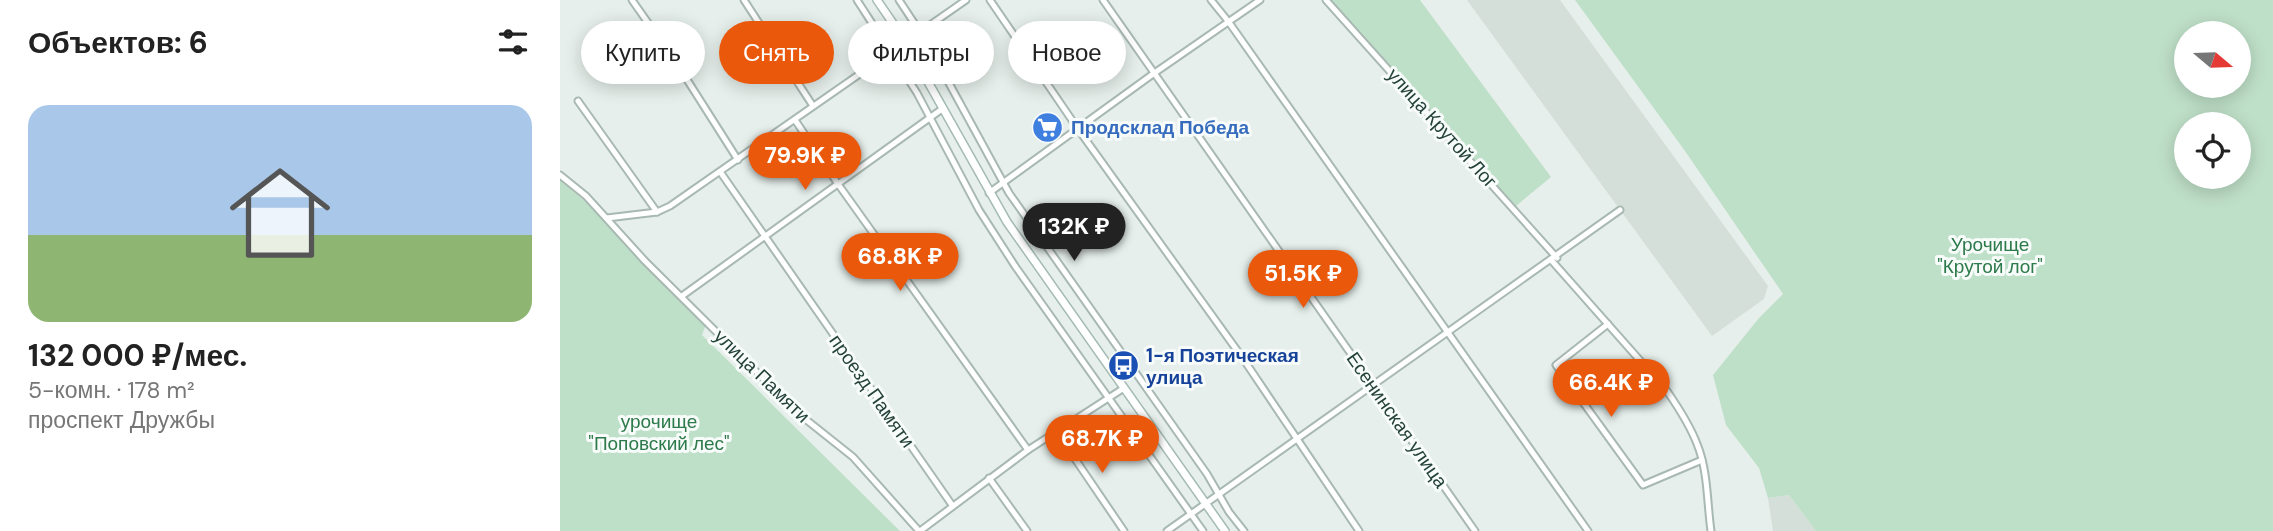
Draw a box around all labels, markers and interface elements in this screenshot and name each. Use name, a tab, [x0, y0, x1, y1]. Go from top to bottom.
chip: Купить	[581, 21, 705, 84]
chip: Снять	[719, 21, 834, 84]
chip: Фильтры	[848, 21, 994, 84]
chip: Новое	[1008, 21, 1126, 84]
north arrow	[2174, 21, 2250, 98]
map controls	[2174, 21, 2251, 189]
text: Объектов: 6	[28, 23, 208, 62]
icon: filters	[494, 23, 532, 61]
street label: улица Крутой Лог	[1382, 63, 1502, 193]
supermarket icon: Продсклад Победа	[1031, 110, 1065, 144]
button: locate	[2174, 112, 2251, 189]
place label: Продсклад Победа	[1071, 115, 1250, 140]
pin: 79.9K ₽	[740, 132, 870, 192]
text: 79.9K ₽	[764, 140, 846, 170]
icon: home	[217, 150, 343, 276]
pin: 132K ₽	[1017, 204, 1131, 263]
text: 132K ₽	[1039, 211, 1109, 241]
park label: Урочище "Крутой лог"	[1937, 232, 2043, 279]
pin: 68.8K ₽	[835, 233, 965, 293]
text: 68.8K ₽	[858, 241, 942, 271]
pin: 51.5K ₽	[1238, 250, 1368, 310]
text: 51.5K ₽	[1264, 258, 1342, 288]
street label: улица Памяти	[709, 324, 815, 428]
street label: проезд Памяти	[824, 329, 920, 453]
text: 132 000 ₽/мес.	[28, 336, 247, 375]
place label: 1-я Поэтическая улица	[1146, 343, 1299, 390]
street label: Есенинская улица	[1341, 347, 1454, 493]
bus stop icon: 1-я Поэтическая улица	[1106, 349, 1140, 383]
pin: 66.4K ₽	[1546, 360, 1676, 419]
text: 66.4K ₽	[1569, 367, 1653, 397]
text: 5-комн. · 178 m²	[28, 375, 195, 405]
text: проспект Дружбы	[28, 405, 215, 435]
park label: урочище "Поповский лес"	[588, 409, 730, 456]
pin: 68.7K ₽	[1037, 416, 1167, 475]
text: 68.7K ₽	[1061, 423, 1143, 453]

